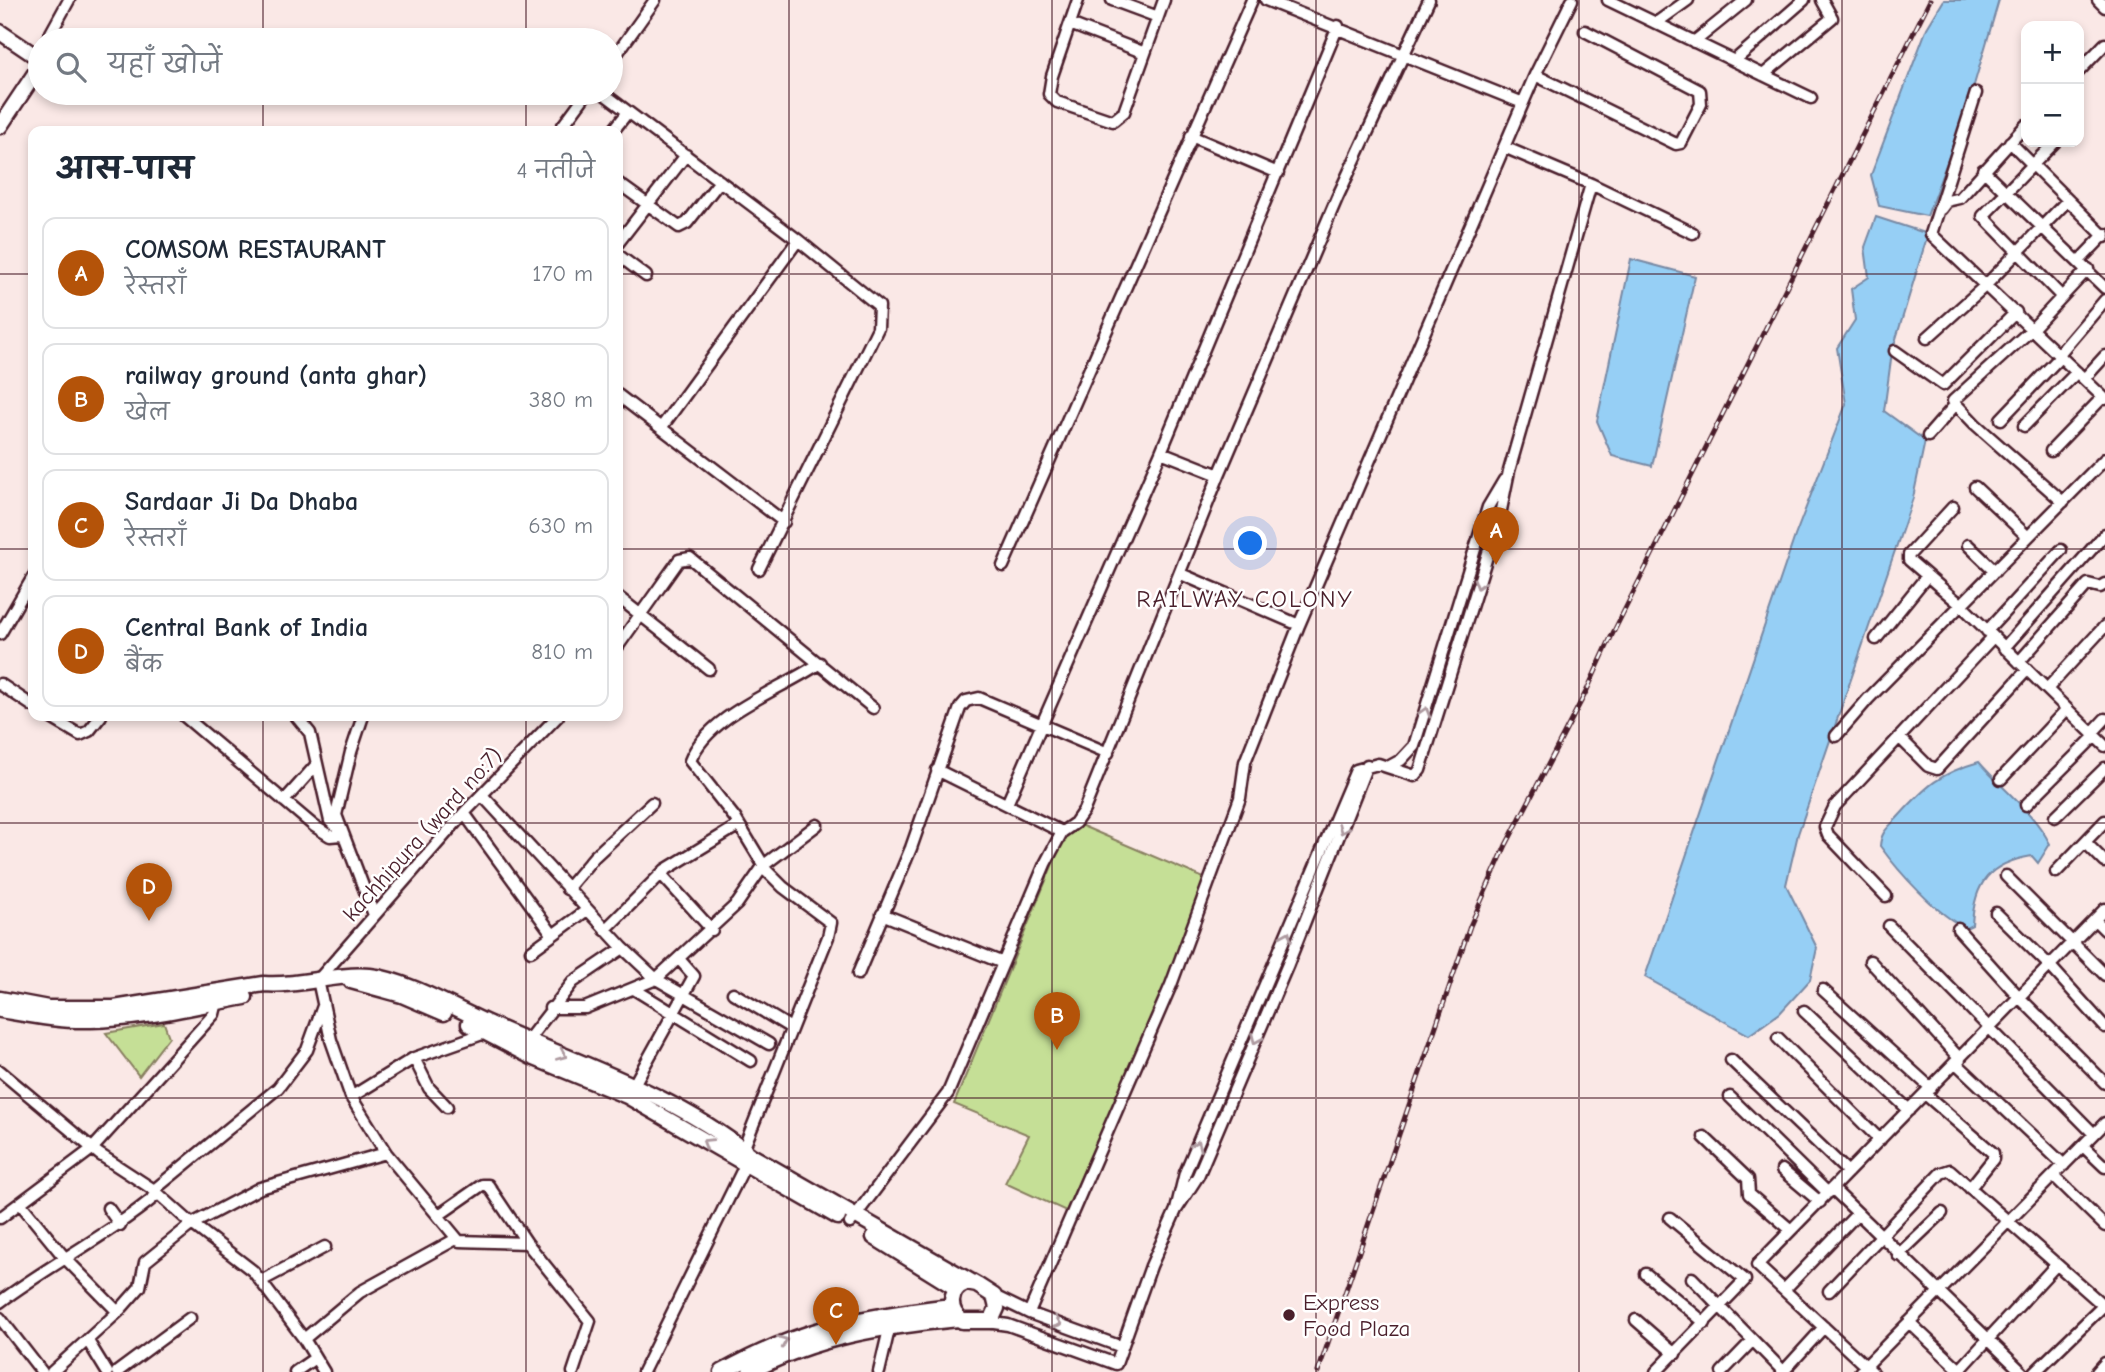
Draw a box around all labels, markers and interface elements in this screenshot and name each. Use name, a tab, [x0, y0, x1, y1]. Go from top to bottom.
map controls	[2021, 21, 2084, 147]
button: +	[2021, 21, 2084, 84]
search box	[28, 28, 623, 105]
icon: search	[52, 48, 90, 86]
text: यहाँ खोजें	[108, 50, 222, 80]
button: −	[2021, 84, 2084, 147]
text: आस-पास	[56, 152, 193, 187]
text: 4 नतीजे	[517, 157, 595, 184]
text: COMSOM RESTAURANT	[125, 235, 386, 265]
text: A	[75, 260, 87, 287]
text: 170 m	[532, 260, 593, 287]
text: रेस्तराँ	[125, 273, 186, 300]
text: railway ground (anta ghar)	[125, 361, 427, 391]
text: B	[74, 386, 88, 413]
text: 380 m	[529, 386, 593, 413]
text: खेल	[125, 399, 170, 426]
text: Sardaar Ji Da Dhaba	[125, 487, 358, 517]
pin: A	[1473, 507, 1519, 565]
text: C	[74, 512, 88, 539]
text: 630 m	[528, 512, 593, 539]
text: रेस्तराँ	[125, 525, 186, 552]
your location	[1233, 526, 1267, 560]
one-way arrow	[1473, 578, 1488, 590]
district label: RAILWAY COLONY	[1136, 585, 1354, 613]
text: Central Bank of India	[125, 613, 368, 643]
text: D	[74, 638, 88, 665]
text: 810 m	[531, 638, 593, 665]
text: बैंक	[125, 651, 162, 678]
one-way arrow	[1417, 706, 1432, 718]
street label: kachhipura (ward no:7)	[337, 742, 508, 927]
one-way arrow	[1337, 821, 1351, 834]
pin: D	[126, 863, 172, 921]
one-way arrow	[1278, 931, 1292, 943]
pin: B	[1034, 992, 1080, 1050]
one-way arrow	[1251, 1032, 1265, 1044]
one-way arrow	[555, 1047, 568, 1061]
one-way arrow	[701, 1139, 714, 1152]
one-way arrow	[1189, 1140, 1203, 1152]
pin: C	[813, 1287, 859, 1345]
place label: Express Food Plaza	[1303, 1289, 1410, 1342]
marker: Express Food Plaza	[1281, 1307, 1297, 1323]
one-way arrow	[1050, 1315, 1062, 1329]
one-way arrow	[776, 1335, 788, 1349]

